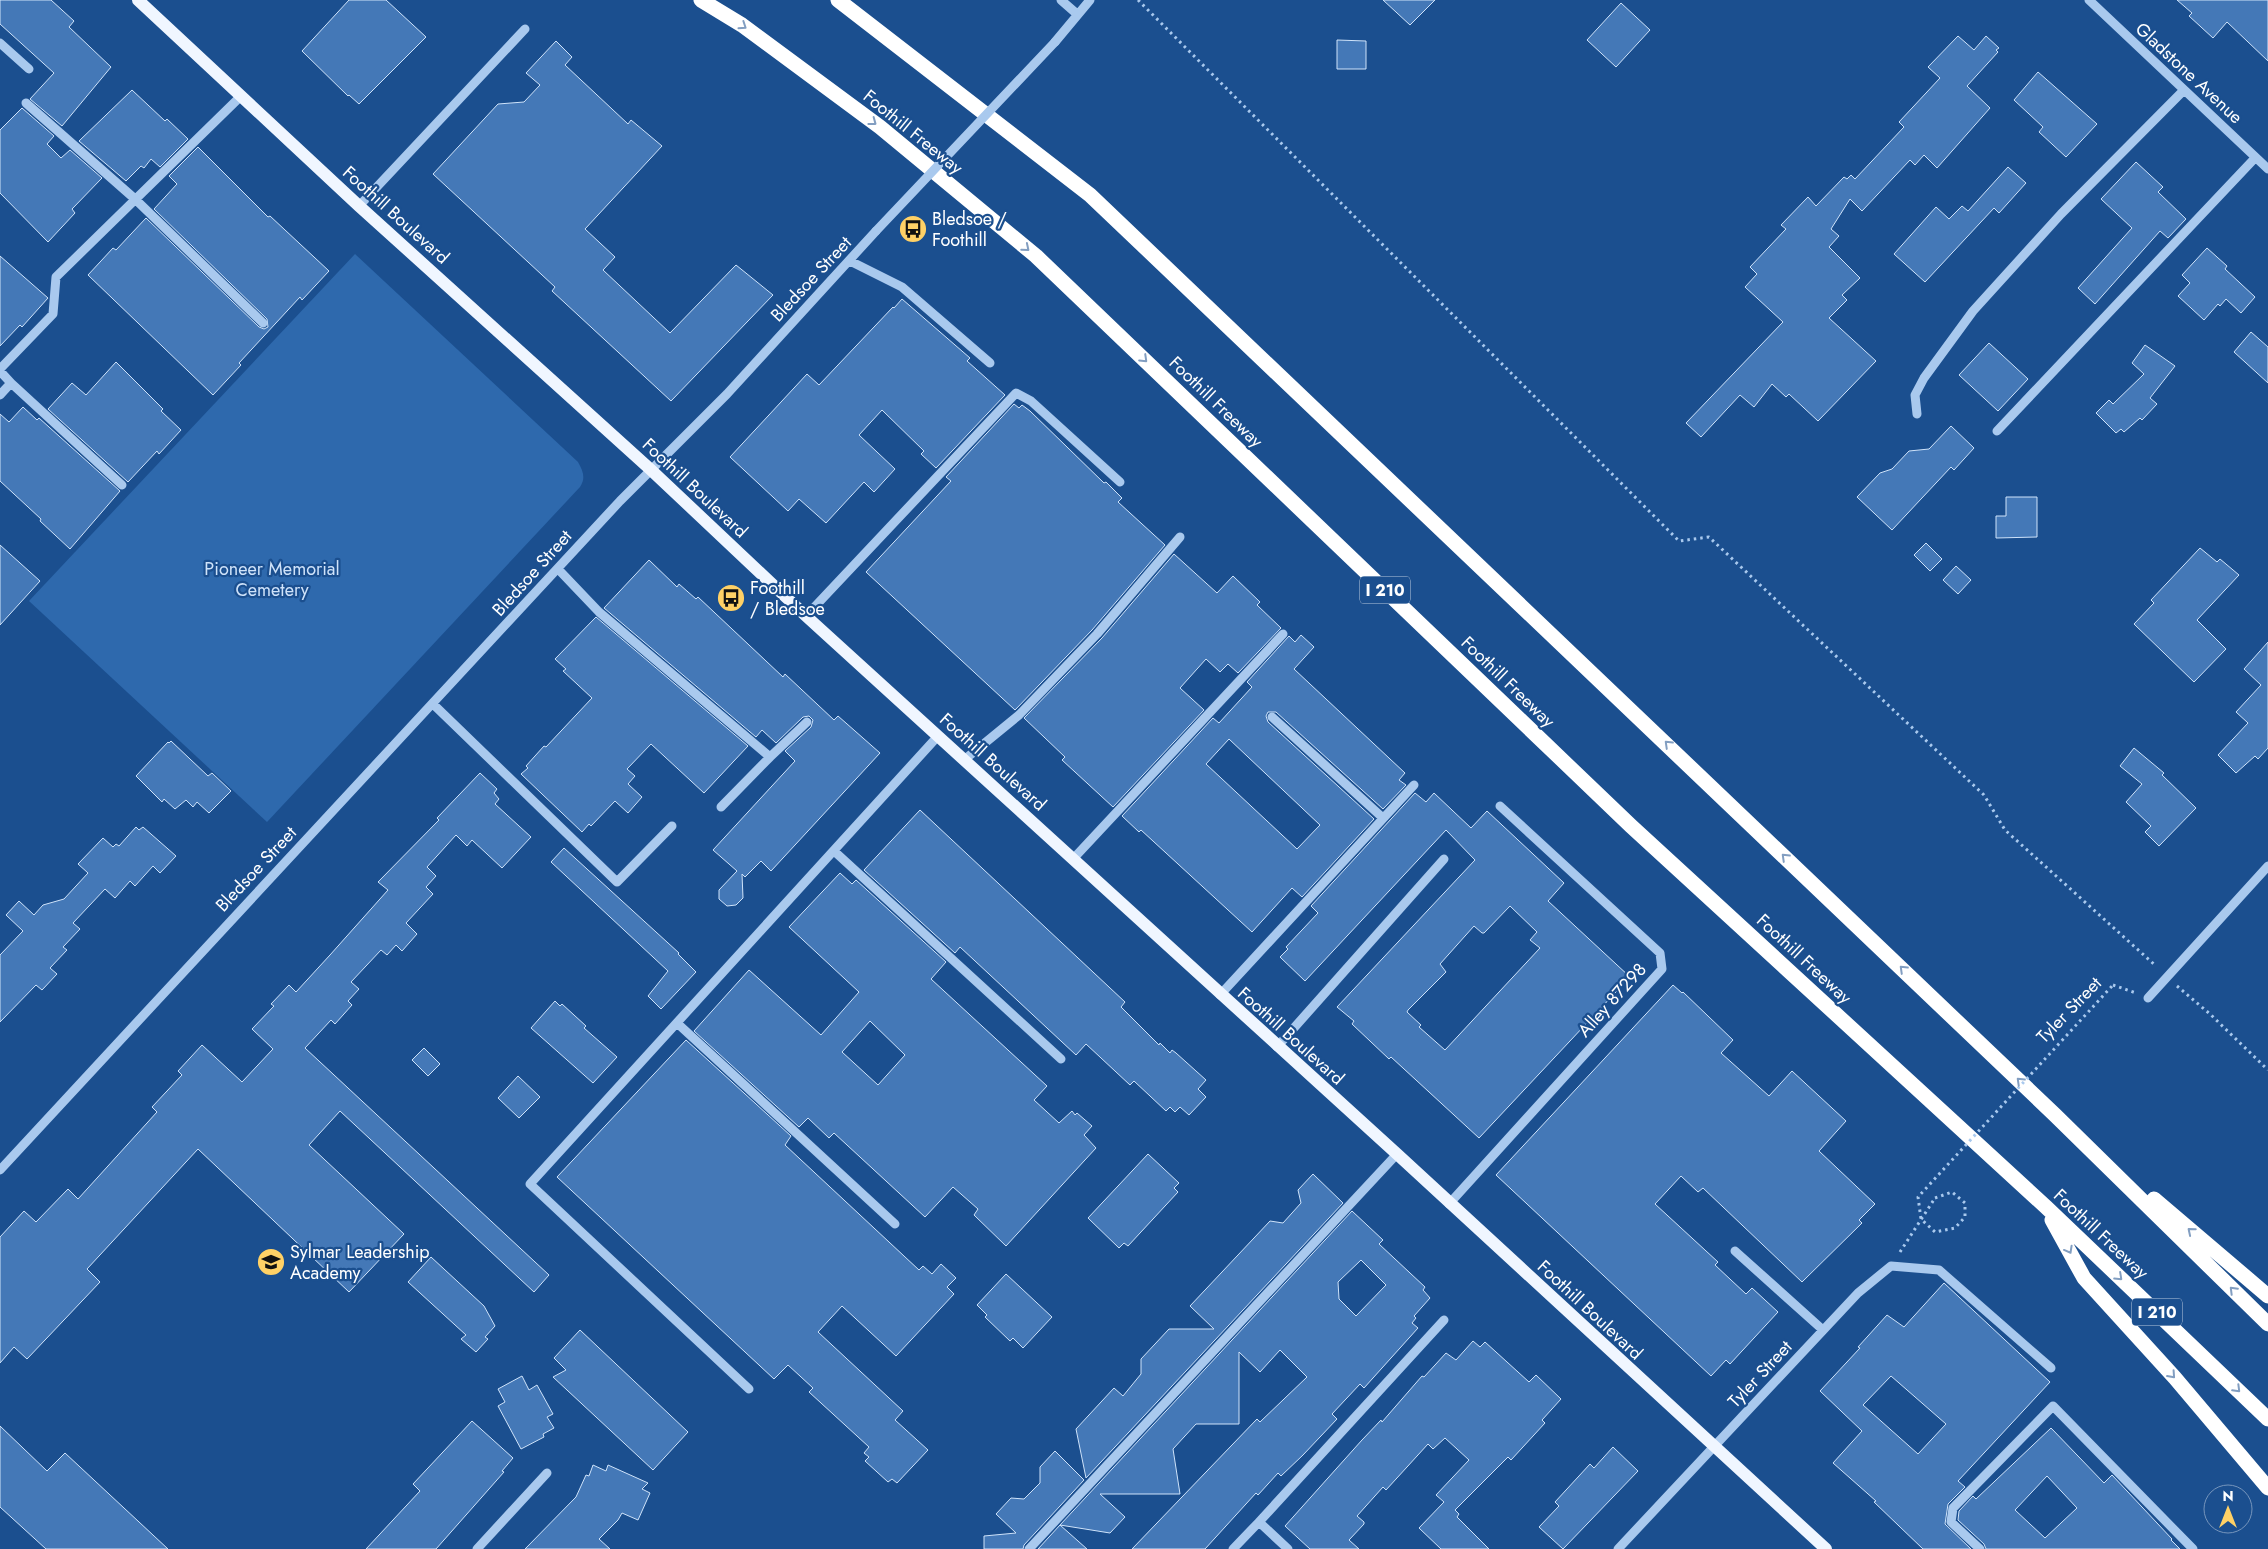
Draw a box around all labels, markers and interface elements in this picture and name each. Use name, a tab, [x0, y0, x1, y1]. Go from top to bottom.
street label: Gladstone Avenue	[2129, 16, 2249, 130]
one-way arrow	[737, 20, 746, 29]
street label: Foothill Freeway	[857, 84, 969, 180]
one-way arrow	[867, 117, 876, 125]
street label: Foothill Boulevard	[337, 160, 455, 270]
place label: Bledsoe / Foothill	[932, 206, 1007, 253]
bus stop icon: Bledsoe / Foothill	[898, 214, 928, 244]
street label: Bledsoe Street	[765, 230, 858, 328]
one-way arrow	[1020, 242, 1029, 250]
street label: Foothill Freeway	[1163, 350, 1269, 454]
one-way arrow	[1138, 353, 1147, 362]
street label: Foothill Boulevard	[636, 432, 754, 544]
street label: Bledsoe Street	[486, 524, 578, 622]
park label: Pioneer Memorial Cemetery	[204, 556, 340, 603]
place label: Foothill / Bledsoe	[750, 575, 825, 622]
road number: I 210	[1360, 576, 1410, 604]
bus stop icon: Foothill / Bledsoe	[716, 583, 746, 613]
street label: Foothill Freeway	[1455, 630, 1561, 734]
street label: Foothill Boulevard	[934, 707, 1052, 817]
one-way arrow	[1665, 741, 1674, 750]
street label: Bledsoe Street	[210, 820, 303, 918]
one-way arrow	[1782, 854, 1791, 863]
street label: Foothill Freeway	[1751, 908, 1857, 1010]
street label: Alley 87298	[1572, 957, 1652, 1043]
one-way arrow	[1899, 966, 1908, 975]
street label: Tyler Street	[2031, 970, 2108, 1049]
street label: Foothill Boulevard	[1232, 981, 1350, 1091]
one-way arrow	[2017, 1078, 2026, 1087]
street label: Foothill Freeway	[2048, 1183, 2154, 1285]
one-way arrow	[2188, 1228, 2197, 1236]
place label: Sylmar Leadership Academy	[290, 1239, 430, 1286]
one-way arrow	[2063, 1245, 2073, 1254]
school or university icon: Sylmar Leadership Academy	[256, 1247, 286, 1277]
street label: Foothill Boulevard	[1531, 1254, 1649, 1366]
one-way arrow	[2114, 1271, 2123, 1280]
one-way arrow	[2230, 1287, 2239, 1296]
road number: I 210	[2132, 1298, 2182, 1325]
street label: Tyler Street	[1722, 1334, 1799, 1413]
one-way arrow	[2166, 1370, 2175, 1379]
one-way arrow	[2232, 1383, 2241, 1392]
north arrow	[2203, 1484, 2253, 1534]
text: N	[2222, 1486, 2234, 1506]

